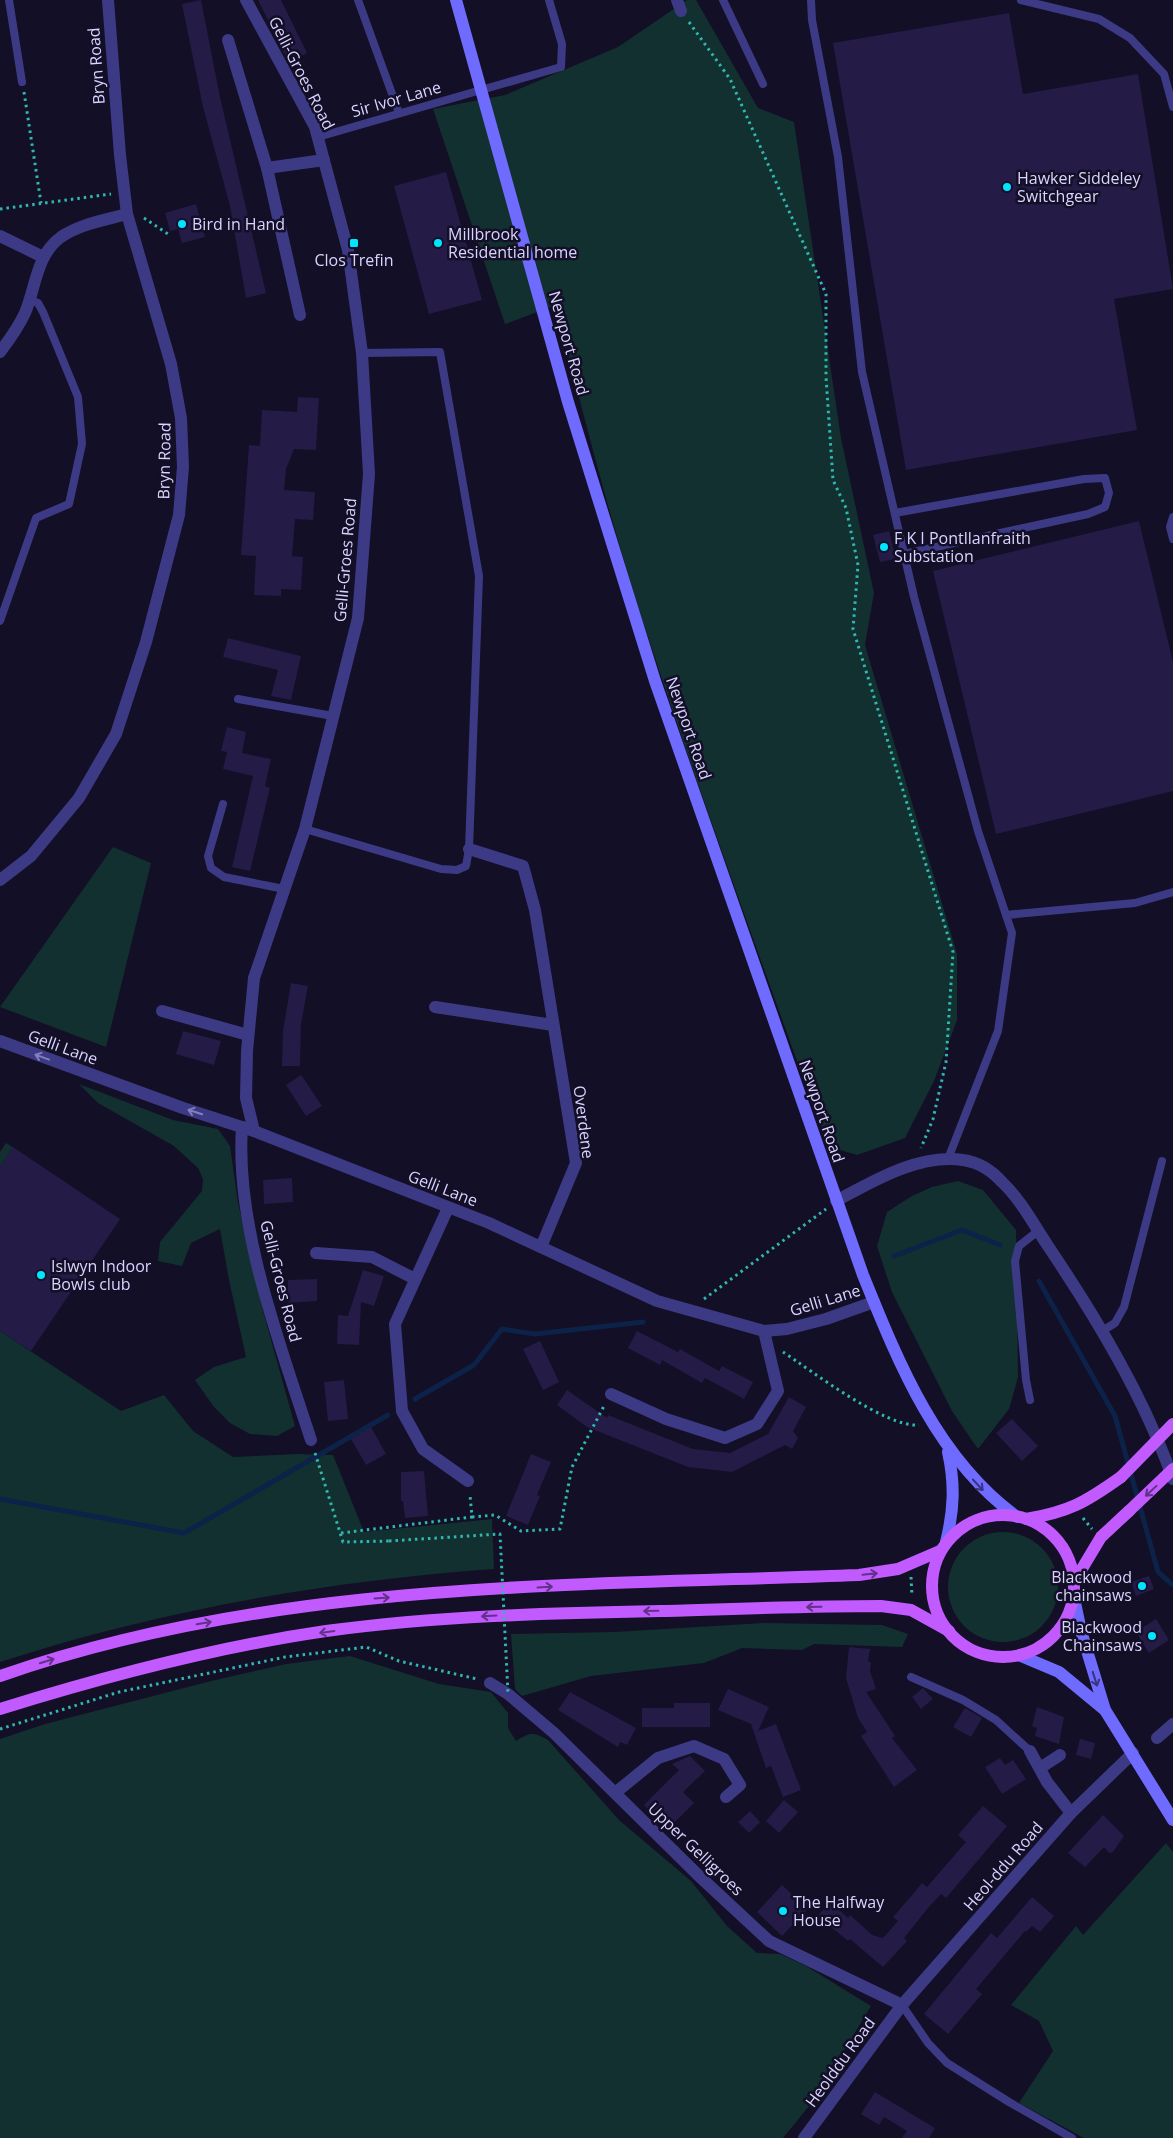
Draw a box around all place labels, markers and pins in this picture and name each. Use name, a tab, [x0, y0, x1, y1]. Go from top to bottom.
place label: Hawker Siddeley Switchgear	[1017, 167, 1142, 207]
marker: Hawker Siddeley Switchgear	[1001, 181, 1013, 193]
place label: Bird in Hand	[192, 213, 285, 235]
marker: Bird in Hand	[176, 218, 188, 230]
place label: Millbrook Residential home	[448, 223, 577, 263]
marker: Clos Trefin	[348, 237, 360, 249]
marker: Millbrook Residential home	[432, 237, 444, 249]
place label: Clos Trefin	[314, 249, 394, 271]
place label: F K I Pontllanfraith Substation	[894, 527, 1031, 567]
marker: F K I Pontllanfraith Substation	[878, 541, 890, 553]
place label: Islwyn Indoor Bowls club	[51, 1255, 152, 1295]
marker: Islwyn Indoor Bowls club	[35, 1269, 47, 1281]
place label: Blackwood chainsaws	[1051, 1566, 1132, 1606]
marker: Blackwood chainsaws	[1136, 1580, 1148, 1592]
place label: Blackwood Chainsaws	[1061, 1616, 1142, 1656]
marker: Blackwood Chainsaws	[1146, 1630, 1158, 1642]
place label: The Halfway House	[793, 1891, 885, 1931]
marker: The Halfway House	[777, 1905, 789, 1917]

